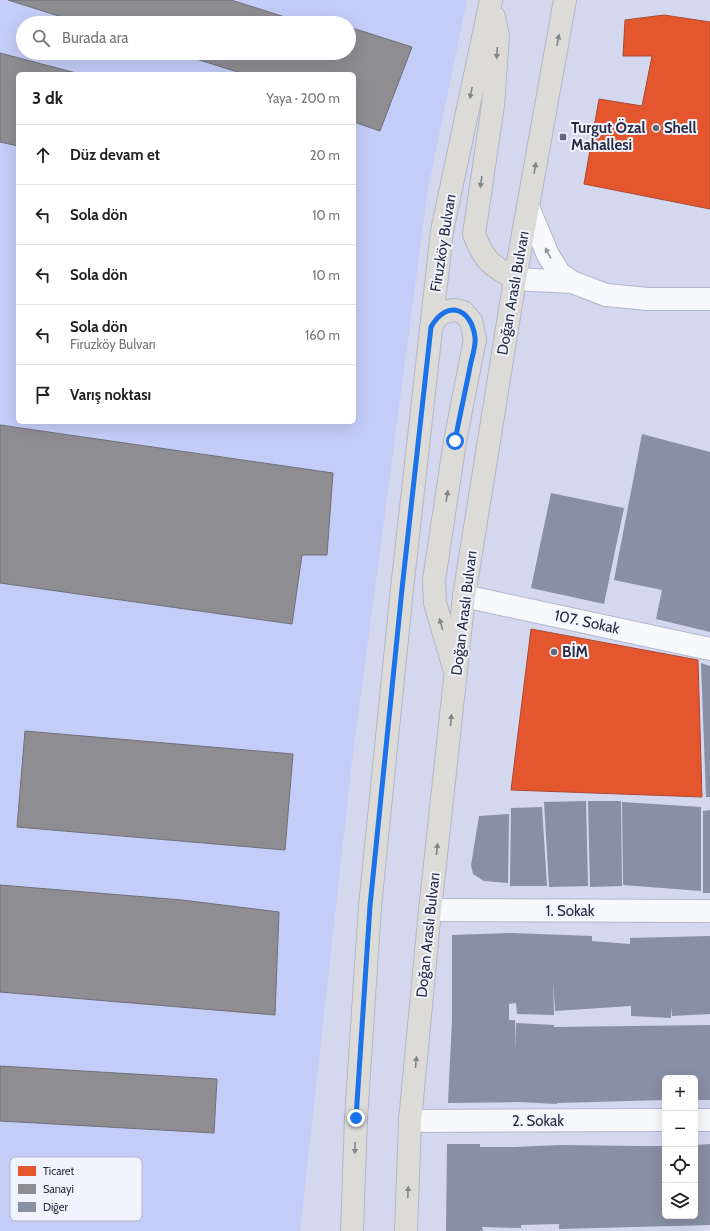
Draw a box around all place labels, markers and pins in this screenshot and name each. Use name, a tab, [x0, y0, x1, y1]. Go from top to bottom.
place label: Turgut Özal Mahallesi	[571, 118, 645, 154]
place label: Shell	[664, 119, 697, 137]
marker: Shell	[651, 123, 661, 133]
marker: Turgut Özal Mahallesi	[558, 132, 568, 142]
place label: BİM	[562, 643, 588, 661]
marker: BİM	[549, 647, 559, 657]

